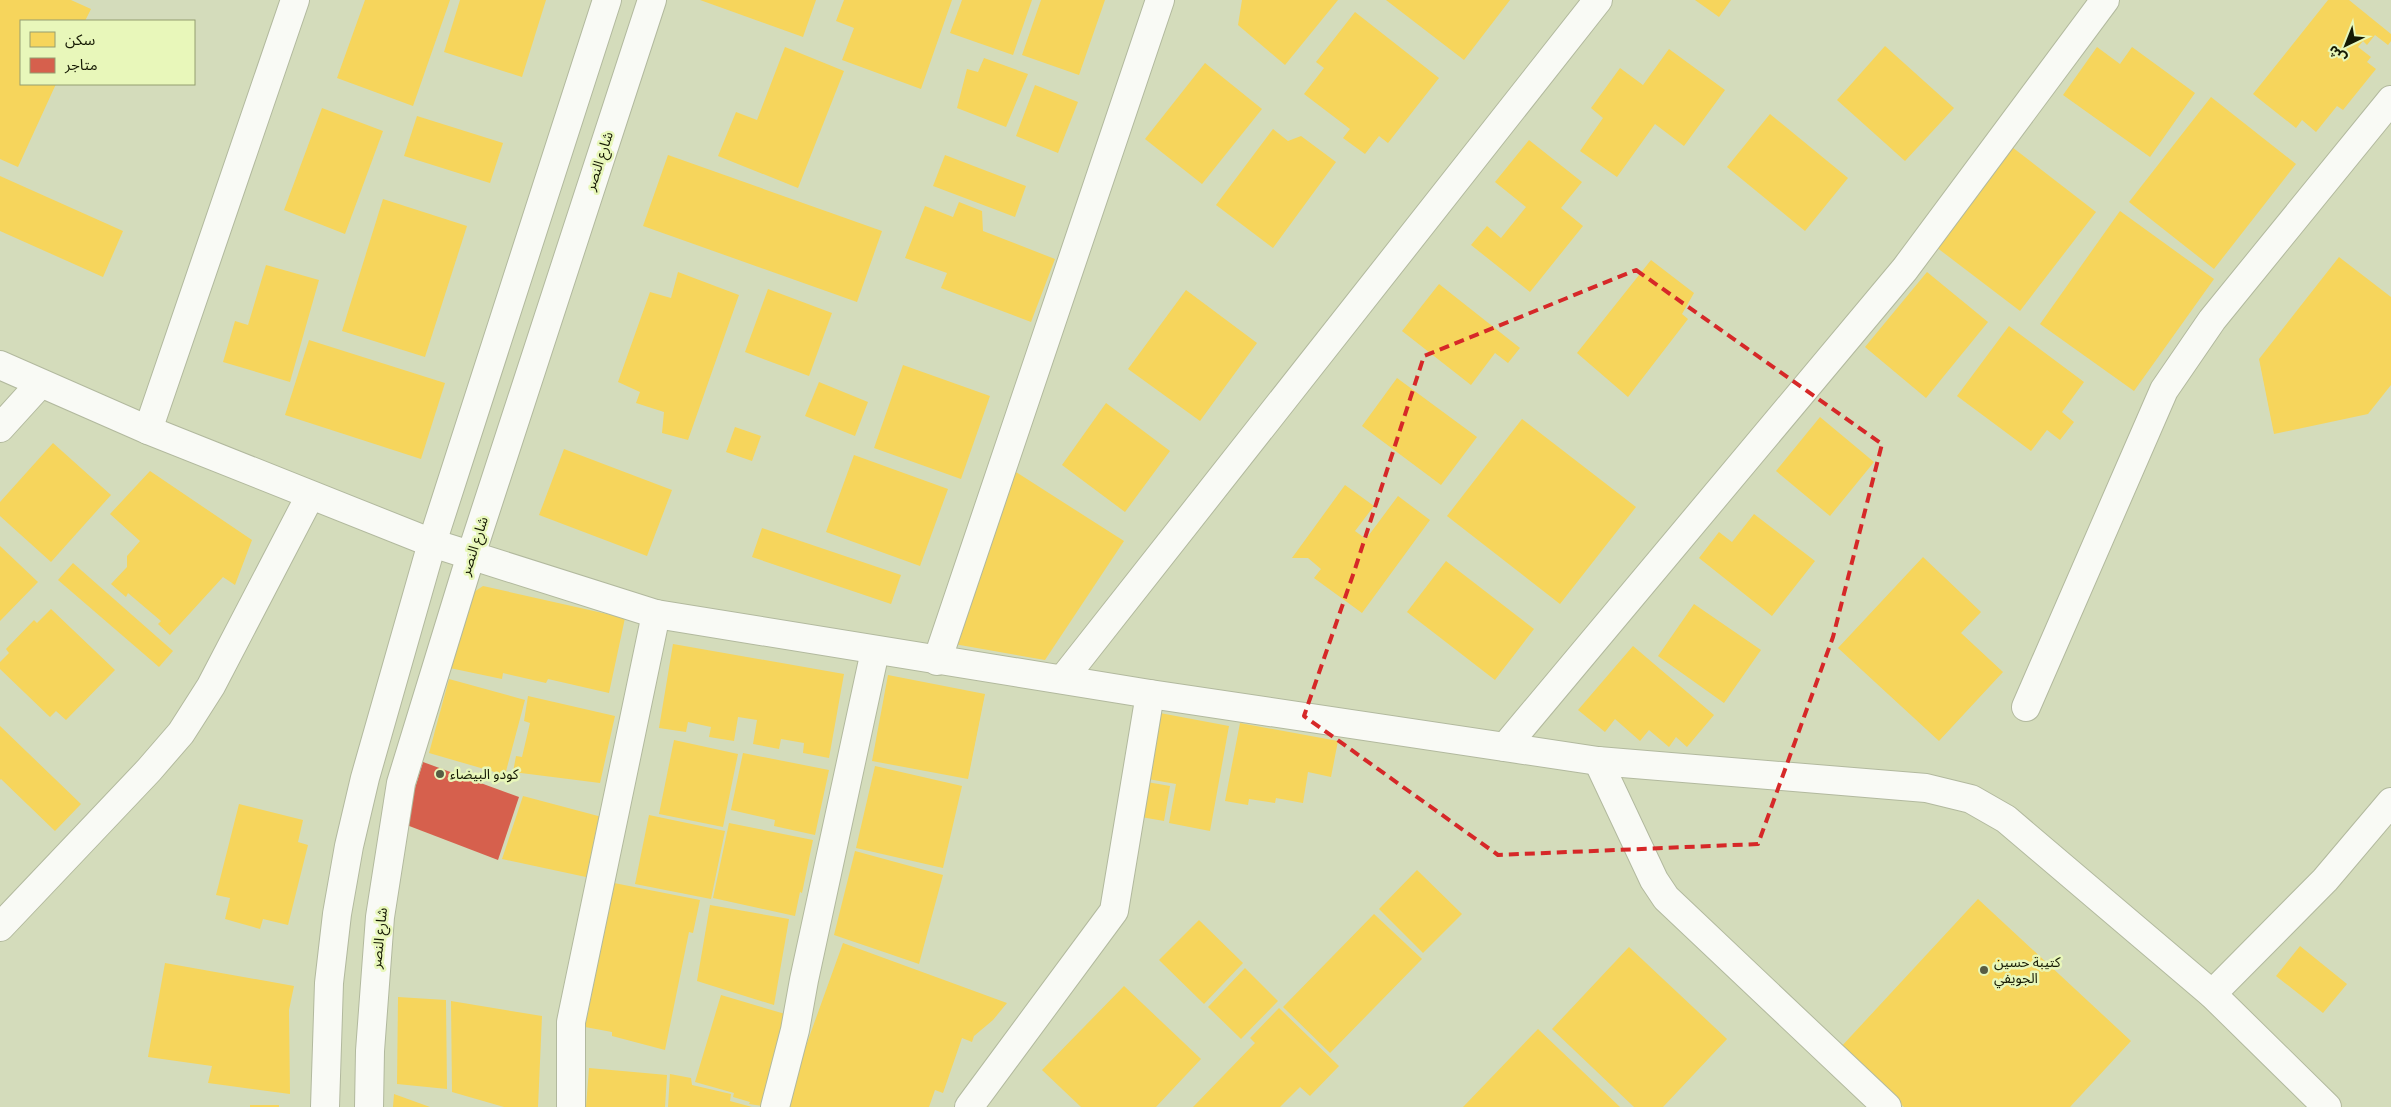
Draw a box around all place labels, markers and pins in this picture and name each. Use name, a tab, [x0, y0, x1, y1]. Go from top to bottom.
place label: كودو البيضاء	[450, 765, 519, 783]
marker: كودو البيضاء	[434, 768, 446, 780]
place label: كتيبة حسين الجويفي	[1994, 953, 2061, 989]
marker: كتيبة حسين الجويفي	[1978, 964, 1990, 976]

